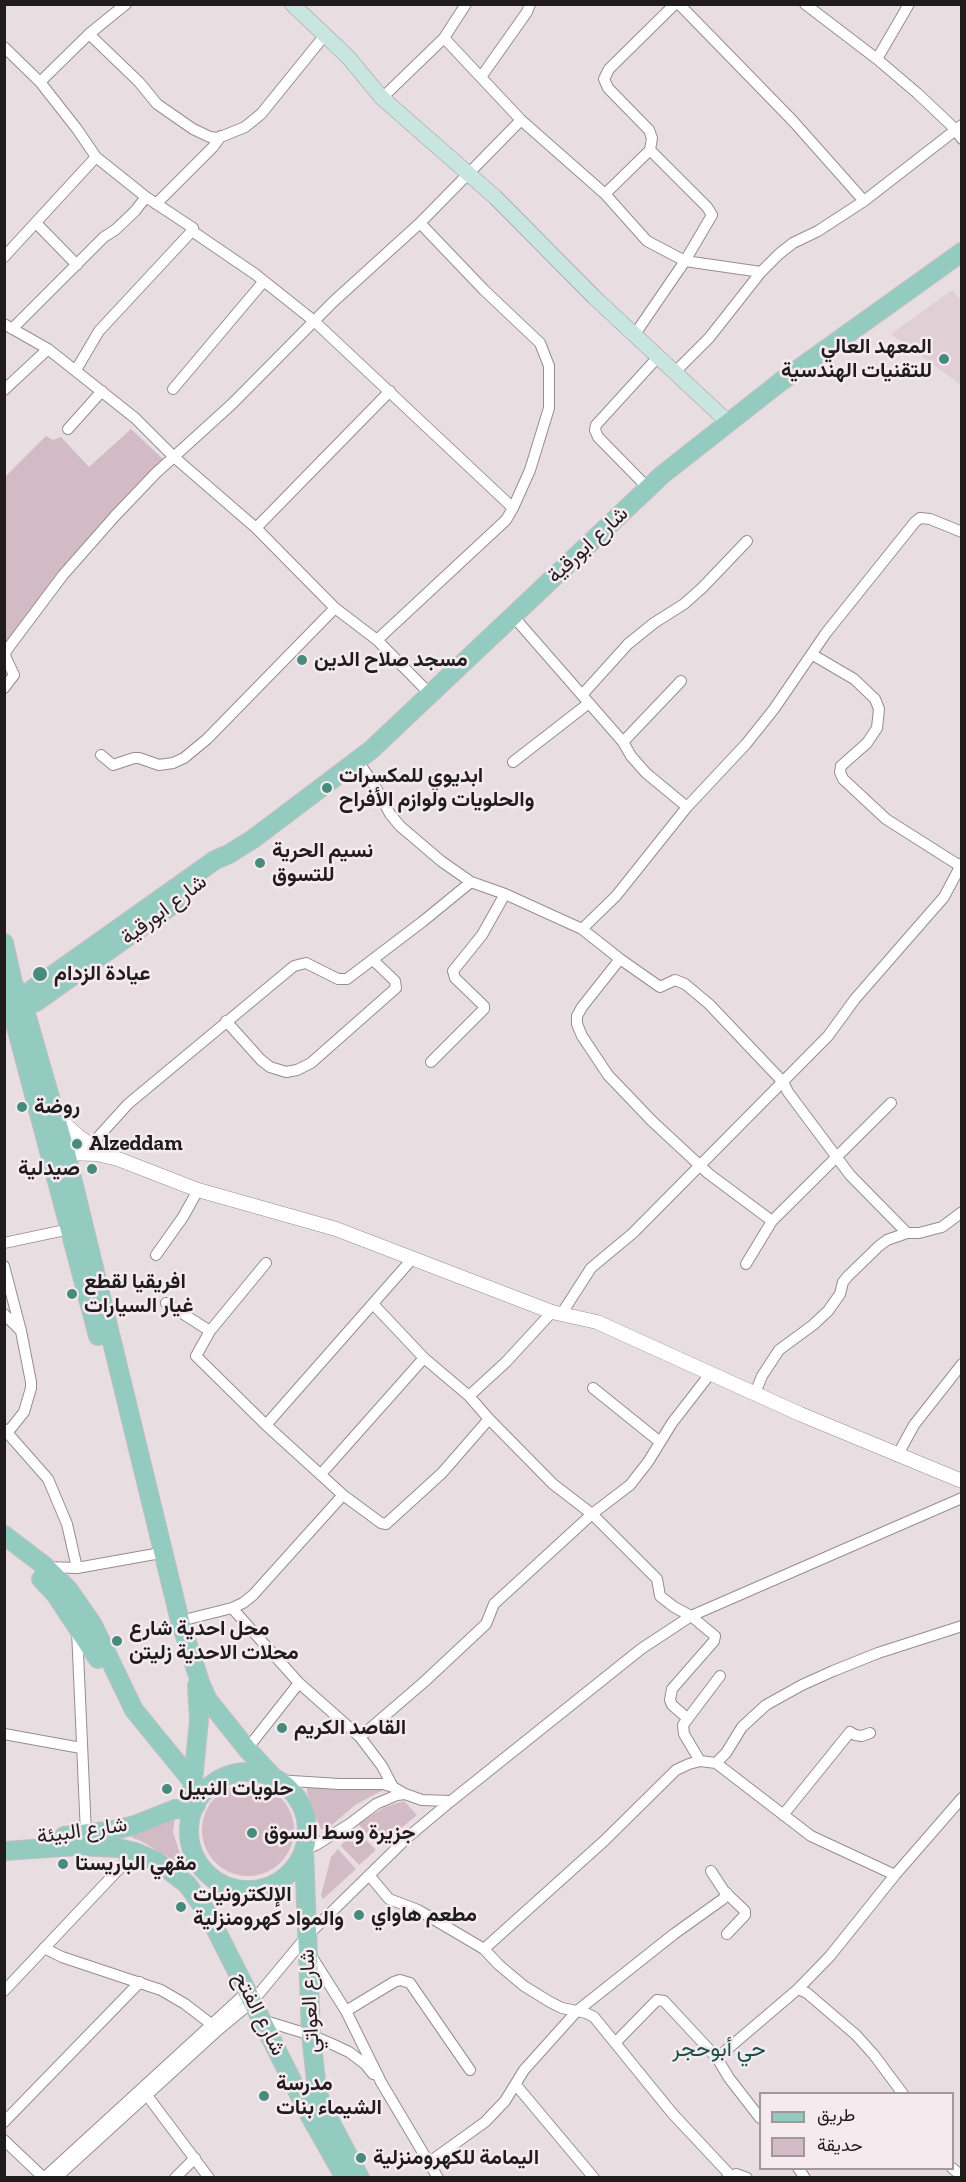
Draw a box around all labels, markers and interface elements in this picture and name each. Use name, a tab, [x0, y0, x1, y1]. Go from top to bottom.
place label: المعهد العالي للتقنيات الهندسية	[781, 334, 932, 384]
marker: المعهد العالي للتقنيات الهندسية	[937, 352, 951, 366]
street label: شارع ابورقية	[542, 501, 634, 589]
place label: مسجد صلاح الدين	[314, 647, 468, 673]
marker: مسجد صلاح الدين	[295, 653, 309, 667]
place label: ابديوي للمكسرات والحلويات ولوازم الأفراح	[339, 763, 534, 813]
marker: ابديوي للمكسرات والحلويات ولوازم الأفراح	[320, 781, 334, 795]
place label: نسيم الحرية للتسوق	[272, 838, 373, 888]
marker: نسيم الحرية للتسوق	[253, 856, 267, 870]
street label: شارع ابورقية	[116, 869, 212, 951]
place label: عيادة الزدام	[54, 961, 150, 987]
marker: عيادة الزدام	[31, 965, 49, 983]
place label: روضة	[34, 1094, 80, 1120]
marker: روضة	[15, 1100, 29, 1114]
place label: Alzeddam	[89, 1131, 183, 1157]
marker: Alzeddam	[70, 1137, 84, 1151]
place label: صيدلية	[18, 1156, 80, 1182]
marker: صيدلية	[85, 1162, 99, 1176]
place label: افريقيا لقطع غيار السيارات	[84, 1269, 193, 1319]
marker: افريقيا لقطع غيار السيارات	[65, 1287, 79, 1301]
place label: محل احدية شارع محلات الاحدية زليتن	[129, 1616, 299, 1666]
marker: محل احدية شارع محلات الاحدية زليتن	[110, 1634, 124, 1648]
place label: القاصد الكريم	[294, 1715, 406, 1741]
marker: القاصد الكريم	[275, 1721, 289, 1735]
place label: حلويات النبيل	[179, 1776, 293, 1802]
marker: حلويات النبيل	[160, 1782, 174, 1796]
street label: شارع البيئة	[35, 1812, 129, 1850]
place label: جزيرة وسط السوق	[264, 1820, 415, 1846]
marker: جزيرة وسط السوق	[245, 1826, 259, 1840]
place label: مقهي الباريستا	[75, 1851, 197, 1877]
marker: مقهي الباريستا	[56, 1857, 70, 1871]
place label: الإلكترونيات والمواد كهرومنزلية	[193, 1882, 344, 1932]
marker: الإلكترونيات والمواد كهرومنزلية	[174, 1900, 188, 1914]
place label: مطعم هاواي	[371, 1902, 477, 1928]
marker: مطعم هاواي	[352, 1908, 366, 1922]
street label: شارع العواتي	[295, 1948, 325, 2054]
street label: شارع الفتح	[227, 1968, 291, 2060]
district label: حي أبوحجر	[672, 2037, 766, 2063]
place label: مدرسة الشيماء بنات	[276, 2071, 382, 2121]
marker: مدرسة الشيماء بنات	[257, 2089, 271, 2103]
legend	[759, 2092, 954, 2170]
text: طريق	[817, 2104, 855, 2126]
text: حديقة	[817, 2134, 863, 2156]
place label: اليمامة للكهرومنزلية	[373, 2145, 539, 2171]
marker: اليمامة للكهرومنزلية	[354, 2151, 368, 2165]

